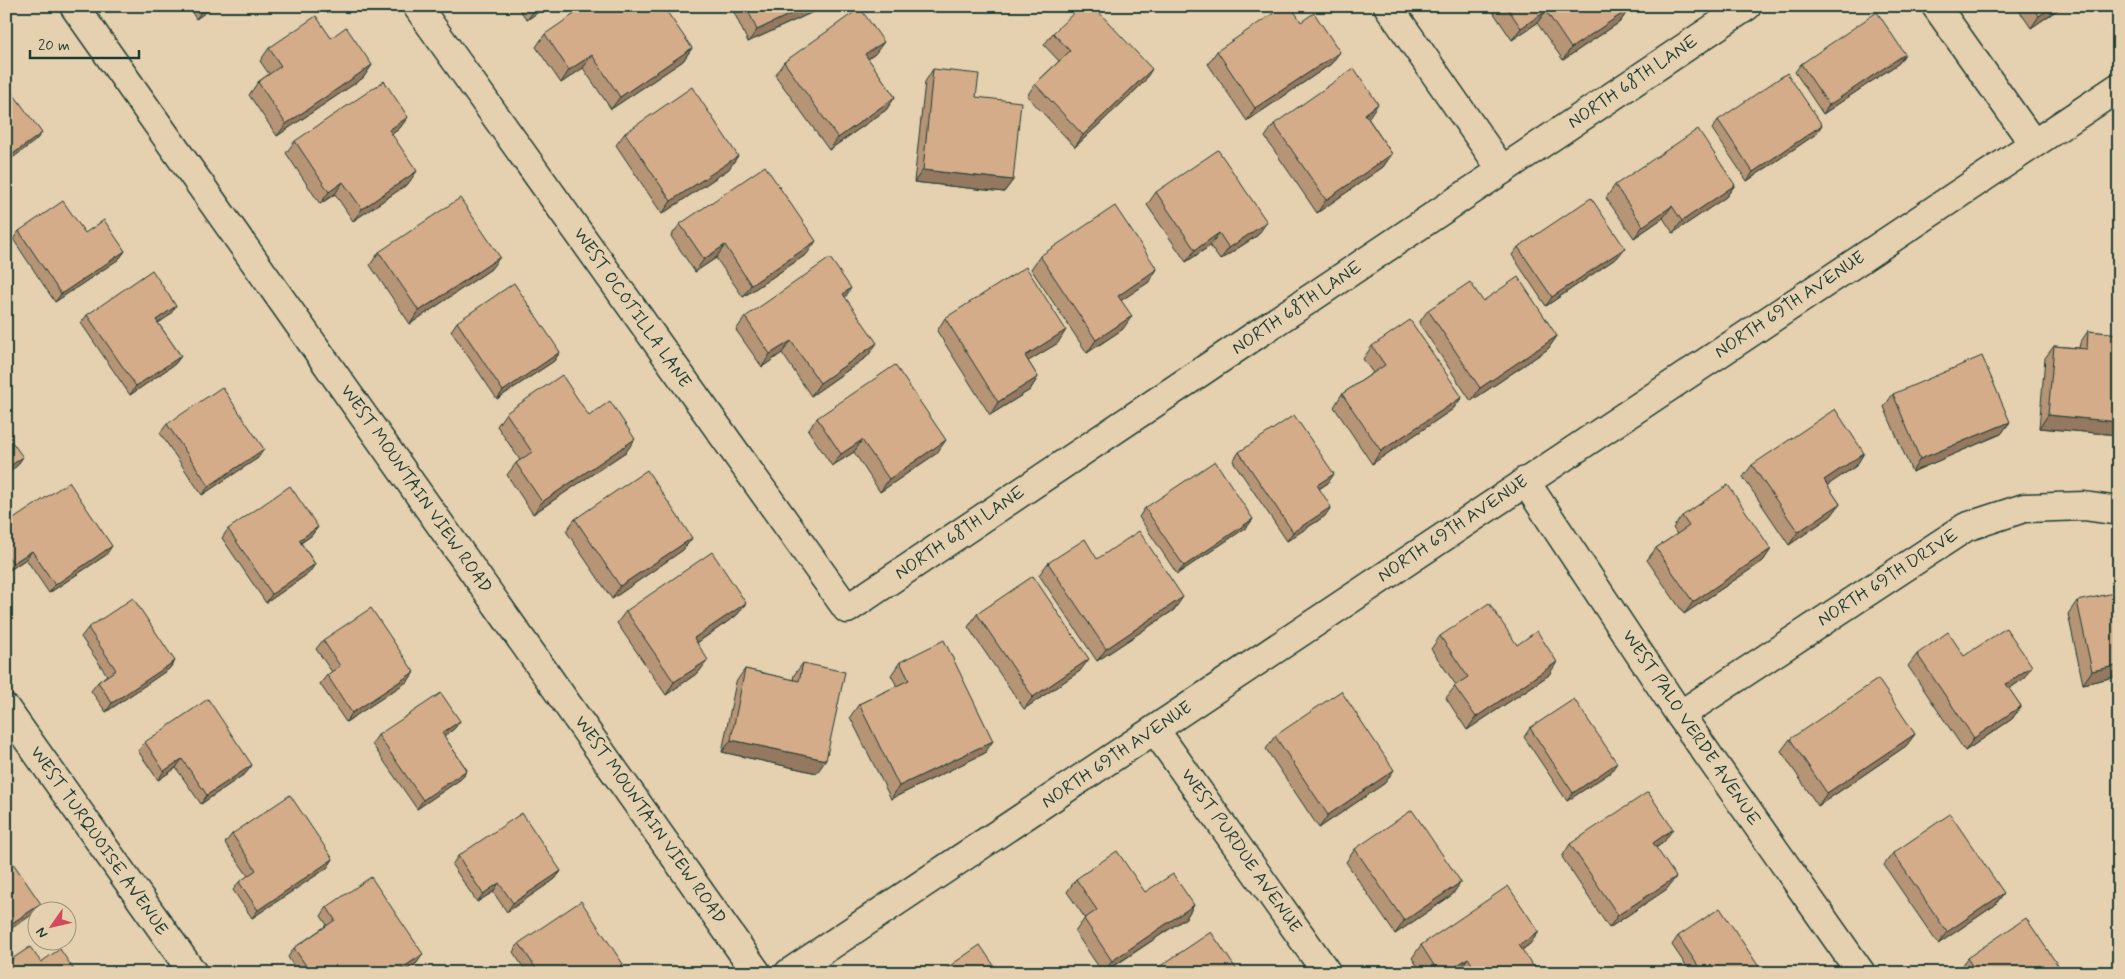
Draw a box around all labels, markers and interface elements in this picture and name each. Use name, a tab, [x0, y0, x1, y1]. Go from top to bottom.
scale bar	[30, 28, 139, 60]
street label: NORTH 68TH LANE	[1563, 29, 1703, 135]
text: 20 m	[38, 36, 70, 56]
street label: WEST OCOTILLA LANE	[567, 223, 697, 393]
street label: NORTH 69TH AVENUE	[1710, 246, 1870, 364]
street label: NORTH 68TH LANE	[1227, 255, 1367, 361]
street label: WEST MOUNTAIN VIEW ROAD	[335, 380, 497, 598]
street label: NORTH 69TH AVENUE	[1373, 470, 1533, 588]
street label: NORTH 68TH LANE	[890, 480, 1030, 586]
street label: NORTH 69TH DRIVE	[1813, 523, 1963, 632]
street label: WEST PALO VERDE AVENUE	[1616, 625, 1766, 831]
street label: NORTH 69TH AVENUE	[1037, 696, 1197, 814]
street label: WEST MOUNTAIN VIEW ROAD	[569, 711, 731, 929]
street label: WEST TURQUOISE AVENUE	[25, 741, 173, 941]
street label: WEST PURDUE AVENUE	[1175, 764, 1307, 938]
north arrow	[28, 902, 78, 952]

